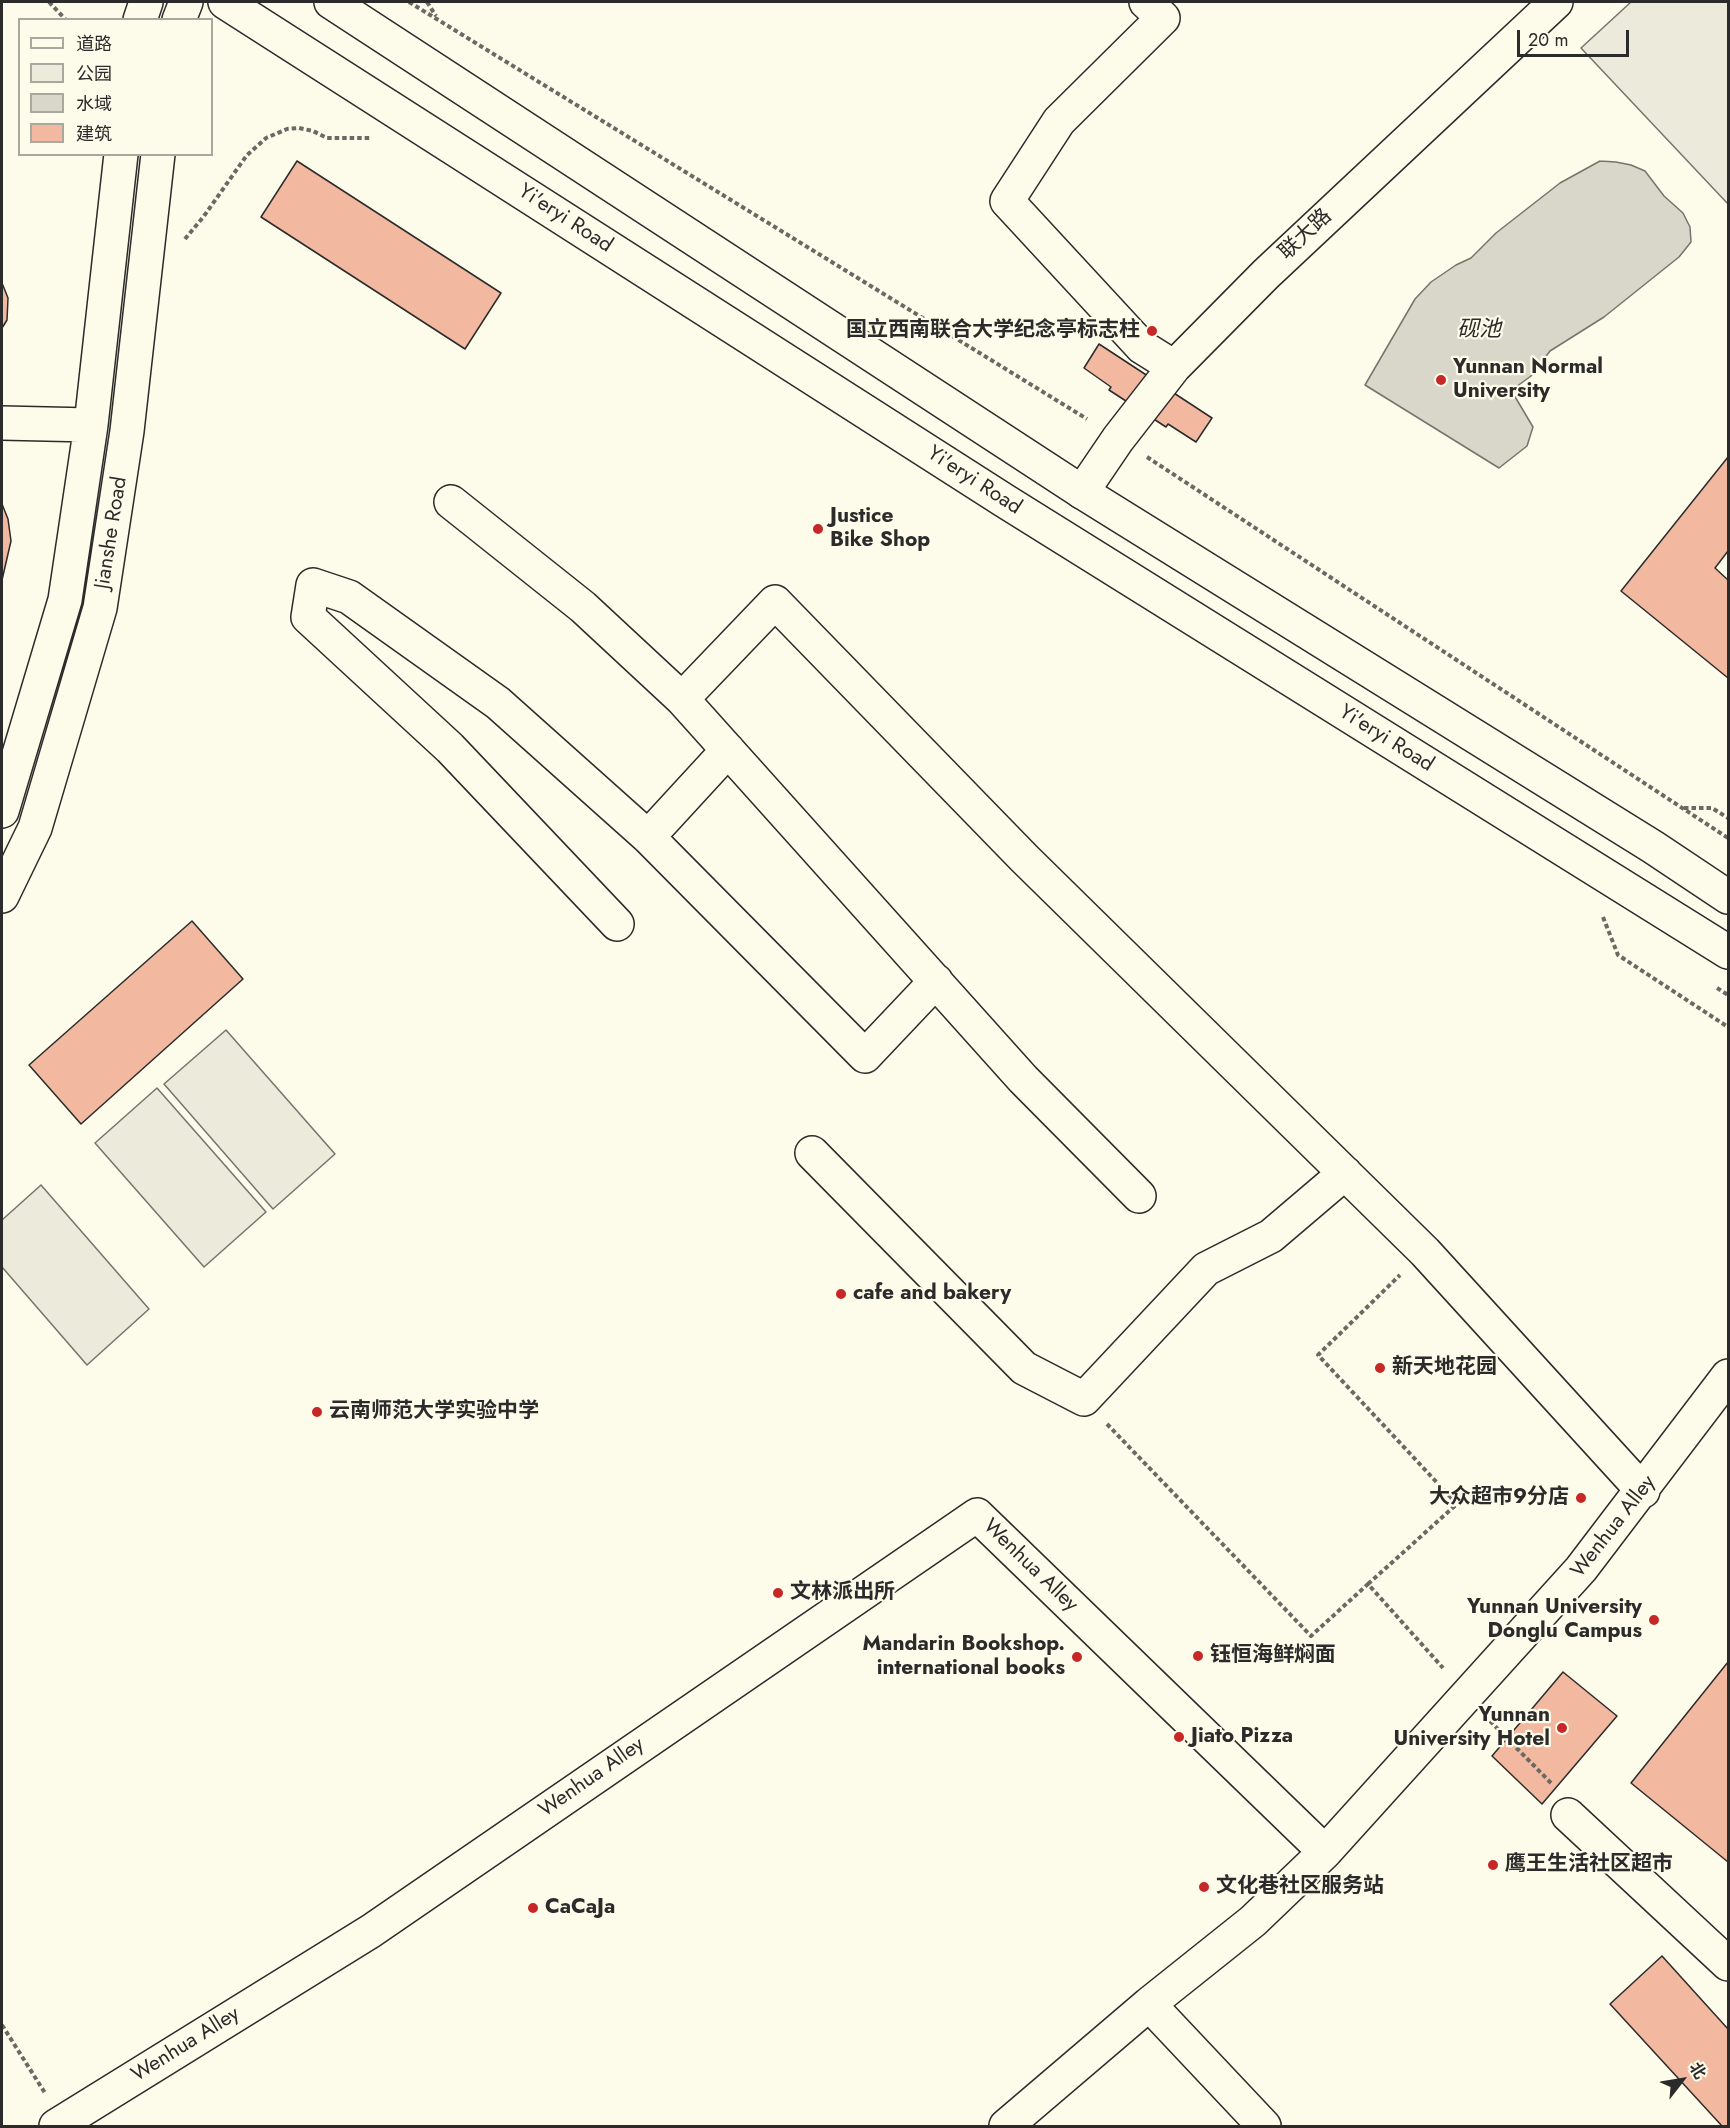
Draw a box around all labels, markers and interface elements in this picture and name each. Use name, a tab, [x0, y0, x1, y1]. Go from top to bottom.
legend	[18, 18, 213, 156]
scale bar	[1520, 18, 1632, 56]
text: 20 m	[1528, 27, 1568, 53]
text: 道路	[76, 31, 112, 57]
text: 公园	[76, 61, 112, 87]
text: 水域	[76, 91, 112, 117]
text: 建筑	[76, 121, 112, 147]
street label: Yi'eryi Road	[513, 179, 617, 259]
street label: 联大路	[1274, 204, 1338, 266]
place label: 国立西南联合大学纪念亭标志柱	[846, 318, 1140, 344]
water label: 砚池	[1457, 318, 1501, 344]
marker: 国立西南联合大学纪念亭标志柱	[1145, 324, 1159, 338]
place label: Yunnan Normal University	[1453, 355, 1603, 405]
marker: Yunnan Normal University	[1434, 373, 1448, 387]
street label: Yi'eryi Road	[922, 441, 1026, 521]
street label: Jianshe Road	[91, 475, 133, 591]
place label: Justice Bike Shop	[830, 504, 930, 554]
marker: Justice Bike Shop	[811, 522, 825, 536]
street label: Yi'eryi Road	[1334, 700, 1438, 778]
place label: cafe and bakery	[853, 1281, 1011, 1307]
marker: cafe and bakery	[834, 1287, 848, 1301]
place label: 新天地花园	[1392, 1355, 1497, 1381]
marker: 新天地花园	[1373, 1361, 1387, 1375]
place label: 云南师范大学实验中学	[329, 1399, 539, 1425]
marker: 云南师范大学实验中学	[310, 1405, 324, 1419]
street label: Wenhua Alley	[1566, 1471, 1662, 1583]
place label: 大众超市9分店	[1429, 1485, 1569, 1511]
marker: 大众超市9分店	[1574, 1491, 1588, 1505]
street label: Wenhua Alley	[977, 1514, 1083, 1618]
place label: 文林派出所	[790, 1580, 895, 1606]
marker: 文林派出所	[771, 1586, 785, 1600]
place label: Yunnan University Donglu Campus	[1467, 1595, 1642, 1645]
marker: Yunnan University Donglu Campus	[1647, 1613, 1661, 1627]
place label: Mandarin Bookshop. international books	[862, 1632, 1065, 1682]
place label: 钰恒海鲜焖面	[1210, 1643, 1336, 1669]
marker: 钰恒海鲜焖面	[1191, 1649, 1205, 1663]
marker: Mandarin Bookshop. international books	[1070, 1650, 1084, 1664]
place label: Yunnan University Hotel	[1393, 1703, 1550, 1753]
marker: Yunnan University Hotel	[1555, 1721, 1569, 1735]
place label: Jiato Pizza	[1191, 1724, 1293, 1750]
marker: Jiato Pizza	[1172, 1730, 1186, 1744]
street label: Wenhua Alley	[535, 1733, 649, 1823]
place label: 鹰王生活社区超市	[1505, 1852, 1673, 1878]
marker: 鹰王生活社区超市	[1486, 1858, 1500, 1872]
place label: 文化巷社区服务站	[1216, 1874, 1384, 1900]
marker: 文化巷社区服务站	[1197, 1880, 1211, 1894]
place label: CaCaJa	[545, 1895, 615, 1921]
marker: CaCaJa	[526, 1901, 540, 1915]
street label: Wenhua Alley	[127, 2002, 245, 2088]
north arrow	[1652, 2050, 1712, 2110]
text: 北	[1684, 2058, 1712, 2083]

